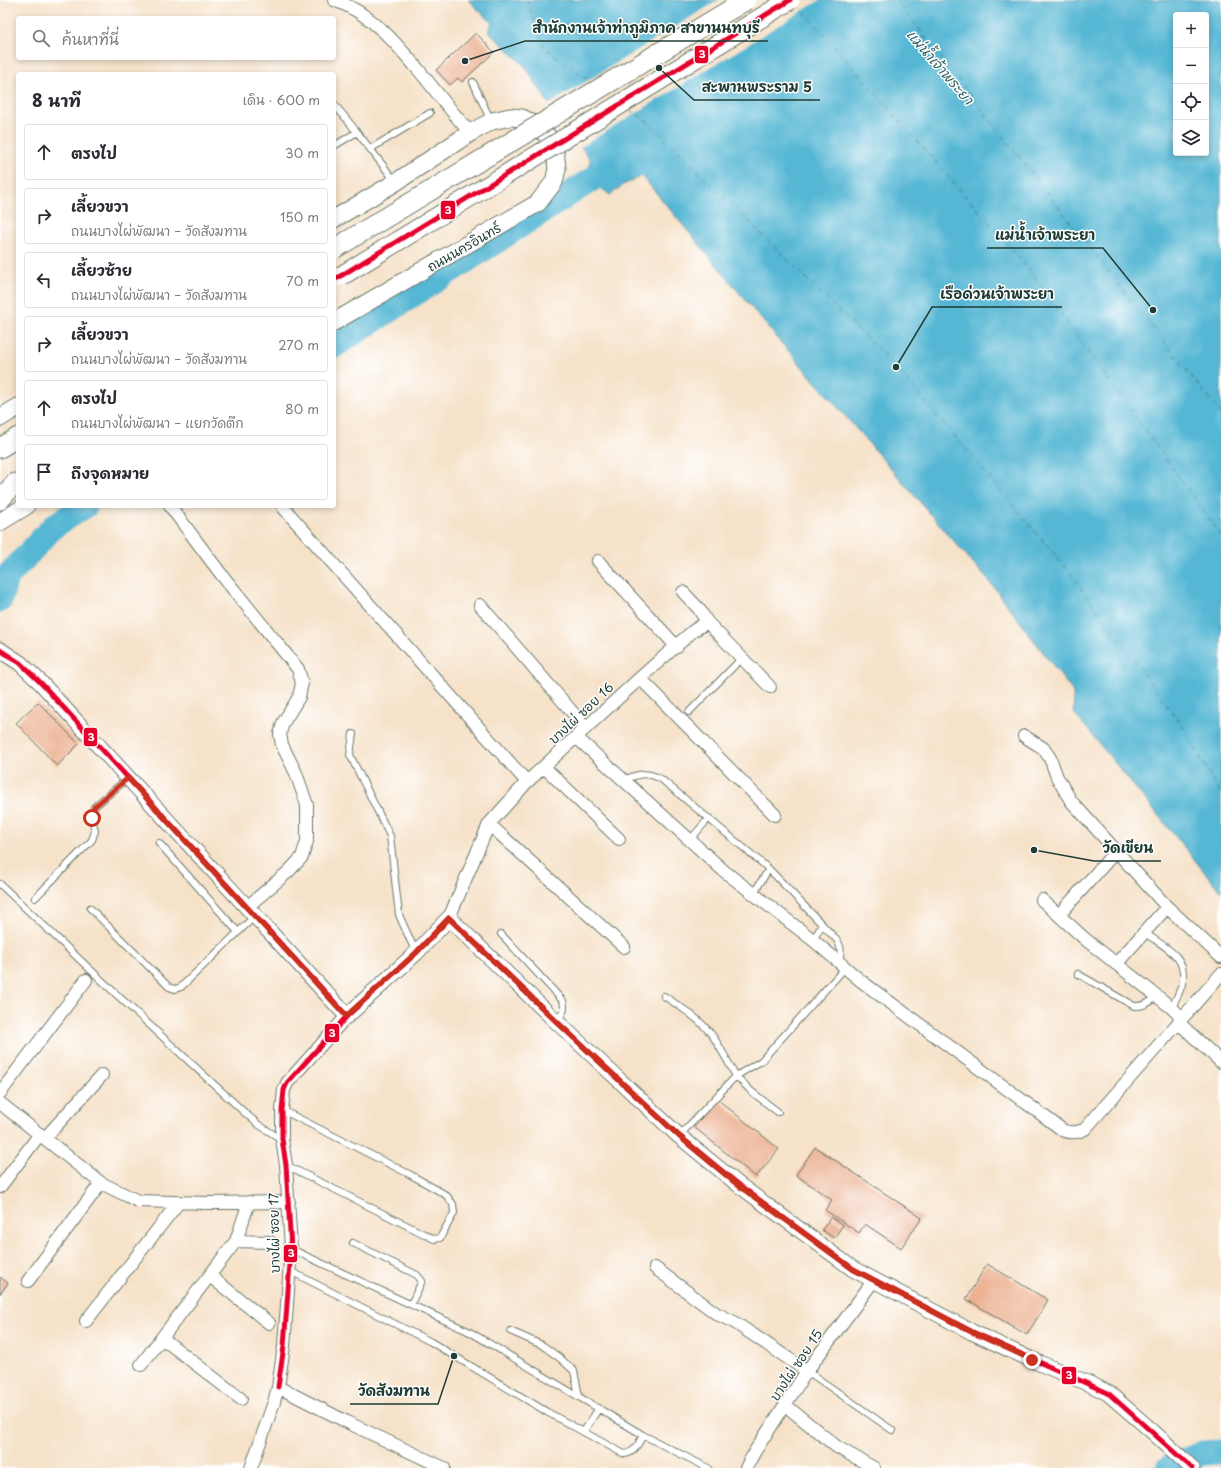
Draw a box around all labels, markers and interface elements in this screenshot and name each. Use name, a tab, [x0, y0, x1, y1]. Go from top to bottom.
map controls	[1173, 12, 1209, 156]
button: +	[1173, 12, 1209, 48]
callout: สำนักงานเจ้าท่าภูมิภาค สาขานนทบุรี	[525, 15, 768, 41]
search box	[16, 16, 336, 60]
text: สำนักงานเจ้าท่าภูมิภาค สาขานนทบุรี	[532, 17, 760, 39]
water label: แม่น้ำเจ้าพระยา	[902, 23, 981, 109]
icon: search	[30, 27, 52, 49]
text: ค้นหาที่นี่	[62, 27, 119, 50]
line badge: 3	[694, 45, 709, 64]
text: 3	[698, 45, 706, 62]
button: −	[1173, 48, 1209, 84]
callout: สะพานพระราม 5	[694, 74, 820, 100]
text: สะพานพระราม 5	[702, 76, 812, 97]
button: locate	[1173, 84, 1209, 120]
text: 8 นาที	[32, 87, 81, 113]
text: เดิน · 600 m	[243, 90, 320, 109]
button: layers	[1173, 120, 1209, 156]
icon: ahead	[33, 141, 55, 163]
text: ตรงไป	[71, 141, 117, 164]
text: 30 m	[285, 143, 319, 162]
text: เลี้ยวขวา	[71, 194, 129, 217]
line badge: 3	[440, 200, 456, 220]
text: 3	[444, 201, 452, 218]
icon: right	[33, 205, 55, 227]
text: 150 m	[280, 207, 319, 226]
street label: ถนนนครอินทร์	[423, 217, 505, 275]
text: แม่น้ำเจ้าพระยา	[995, 220, 1095, 245]
text: ถนนบางไผ่พัฒนา – วัดสังฆทาน	[71, 221, 247, 240]
callout: แม่น้ำเจ้าพระยา	[987, 222, 1103, 248]
text: เลี้ยวซ้าย	[71, 258, 132, 281]
icon: left	[33, 269, 55, 291]
text: 70 m	[286, 271, 319, 290]
callout: เรือด่วนเจ้าพระยา	[932, 281, 1062, 307]
text: เรือด่วนเจ้าพระยา	[940, 283, 1054, 304]
text: ถนนบางไผ่พัฒนา – วัดสังฆทาน	[71, 285, 247, 304]
text: เลี้ยวขวา	[71, 322, 129, 345]
icon: right	[33, 333, 55, 355]
text: 270 m	[278, 335, 319, 354]
text: ถนนบางไผ่พัฒนา – วัดสังฆทาน	[71, 349, 247, 368]
text: ตรงไป	[71, 386, 117, 409]
icon: ahead	[33, 397, 55, 419]
text: 80 m	[285, 399, 319, 418]
text: ถนนบางไผ่พัฒนา – แยกวัดตึก	[71, 413, 244, 432]
icon: arrive	[33, 461, 55, 483]
text: ถึงจุดหมาย	[71, 461, 149, 484]
street label: บางไผ่ ซอย 16	[544, 677, 618, 748]
line badge: 3	[83, 727, 98, 747]
text: 3	[87, 728, 95, 745]
route start	[83, 809, 101, 827]
callout: วัดเขียน	[1094, 835, 1161, 861]
text: วัดเขียน	[1103, 837, 1153, 858]
line badge: 3	[324, 1023, 340, 1043]
text: 3	[328, 1024, 336, 1041]
street label: บางไผ่ ซอย 17	[263, 1192, 284, 1274]
line badge: 3	[283, 1244, 298, 1263]
text: 3	[287, 1244, 295, 1261]
street label: บางไผ่ ซอย 15	[765, 1325, 827, 1404]
route end	[1023, 1351, 1041, 1369]
line badge: 3	[1061, 1366, 1077, 1385]
text: 3	[1065, 1366, 1073, 1383]
callout: วัดสังฆทาน	[350, 1378, 438, 1404]
text: วัดสังฆทาน	[358, 1380, 430, 1401]

